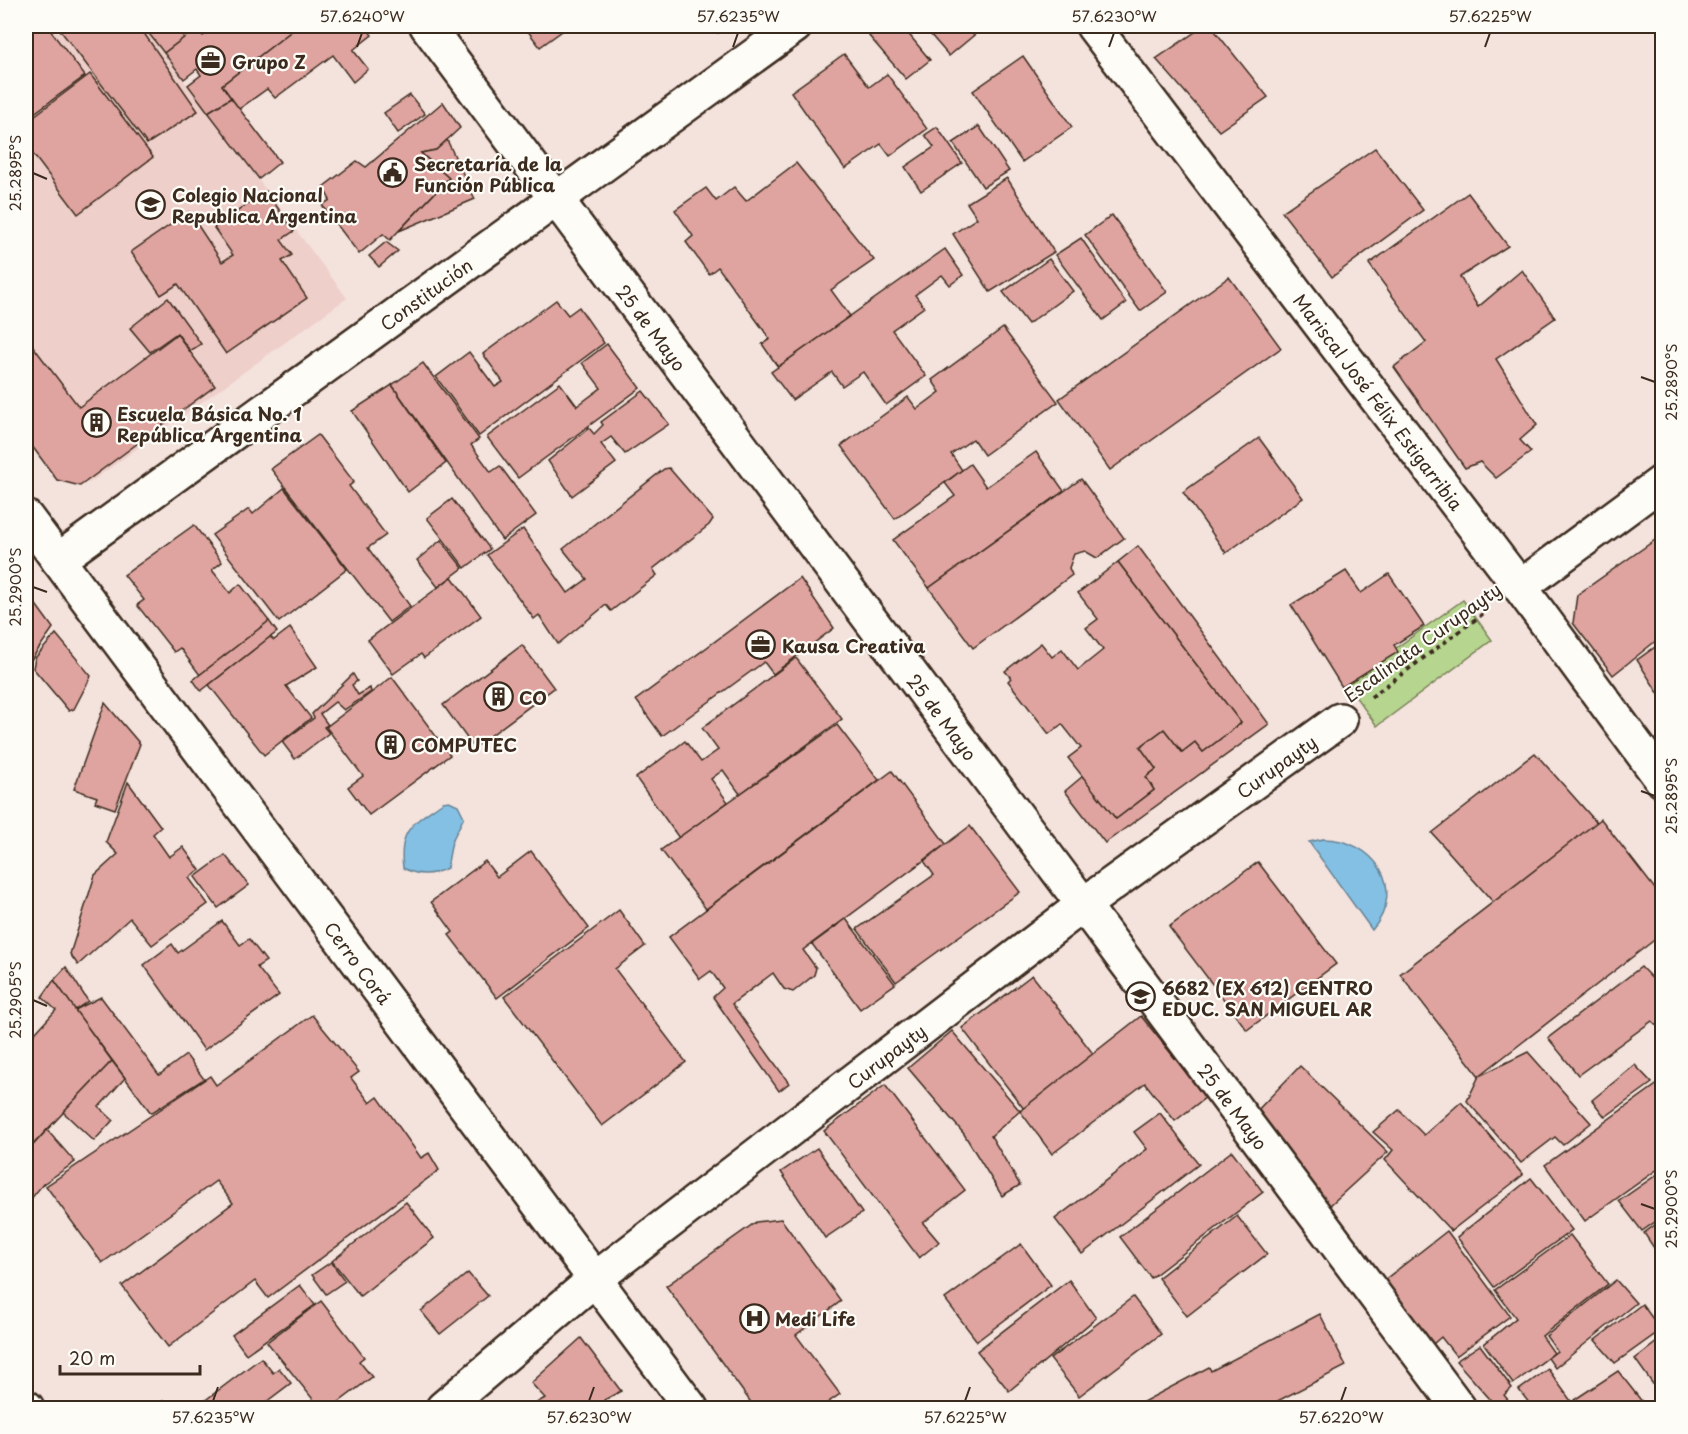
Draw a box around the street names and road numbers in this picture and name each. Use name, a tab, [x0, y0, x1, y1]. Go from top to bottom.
street label: Constitución	[374, 251, 477, 336]
street label: 25 de Mayo	[611, 278, 693, 376]
street label: Mariscal José Félix Estigarribia	[1288, 288, 1470, 516]
street label: Escalinata Curupayty	[1338, 576, 1506, 708]
street label: 25 de Mayo	[901, 668, 984, 766]
street label: Curupayty	[1230, 728, 1322, 804]
street label: Cerro Corá	[319, 916, 398, 1010]
street label: Curupayty	[841, 1017, 931, 1095]
street label: 25 de Mayo	[1192, 1057, 1275, 1155]

